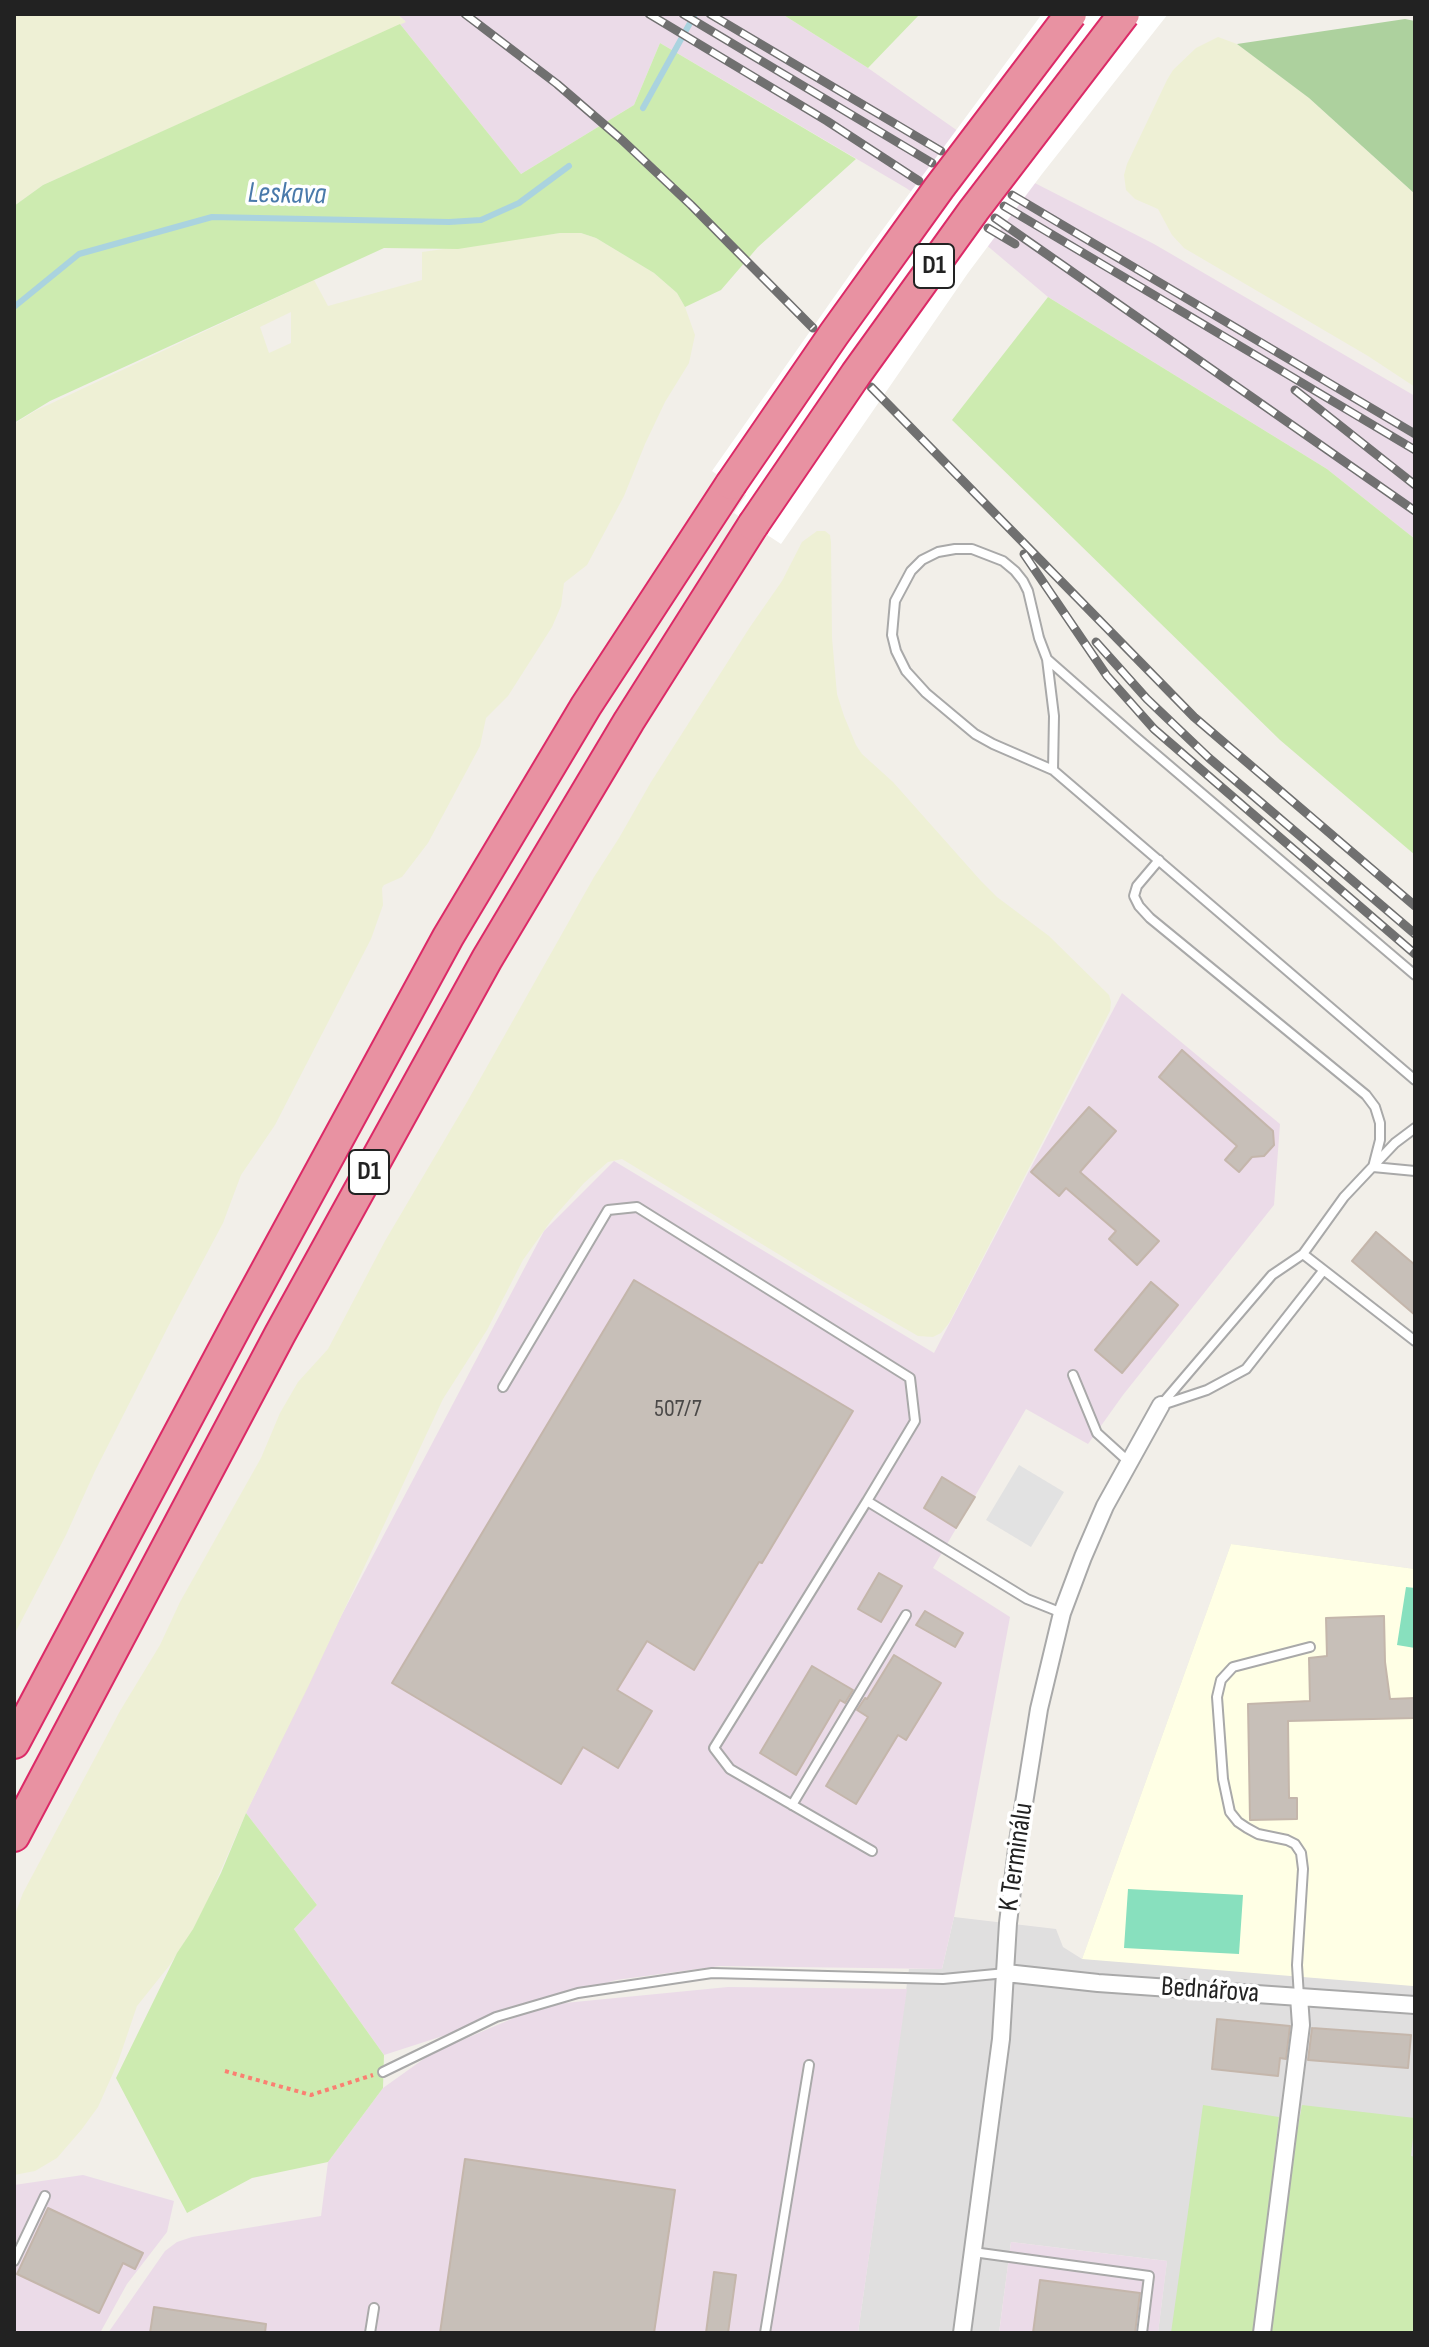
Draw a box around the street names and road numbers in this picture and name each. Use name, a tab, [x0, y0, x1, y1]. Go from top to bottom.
road number: D1	[914, 244, 954, 288]
road number: D1	[349, 1150, 389, 1194]
street label: K Terminálu	[993, 1801, 1041, 1913]
street label: Bednářova	[1160, 1971, 1260, 2011]

